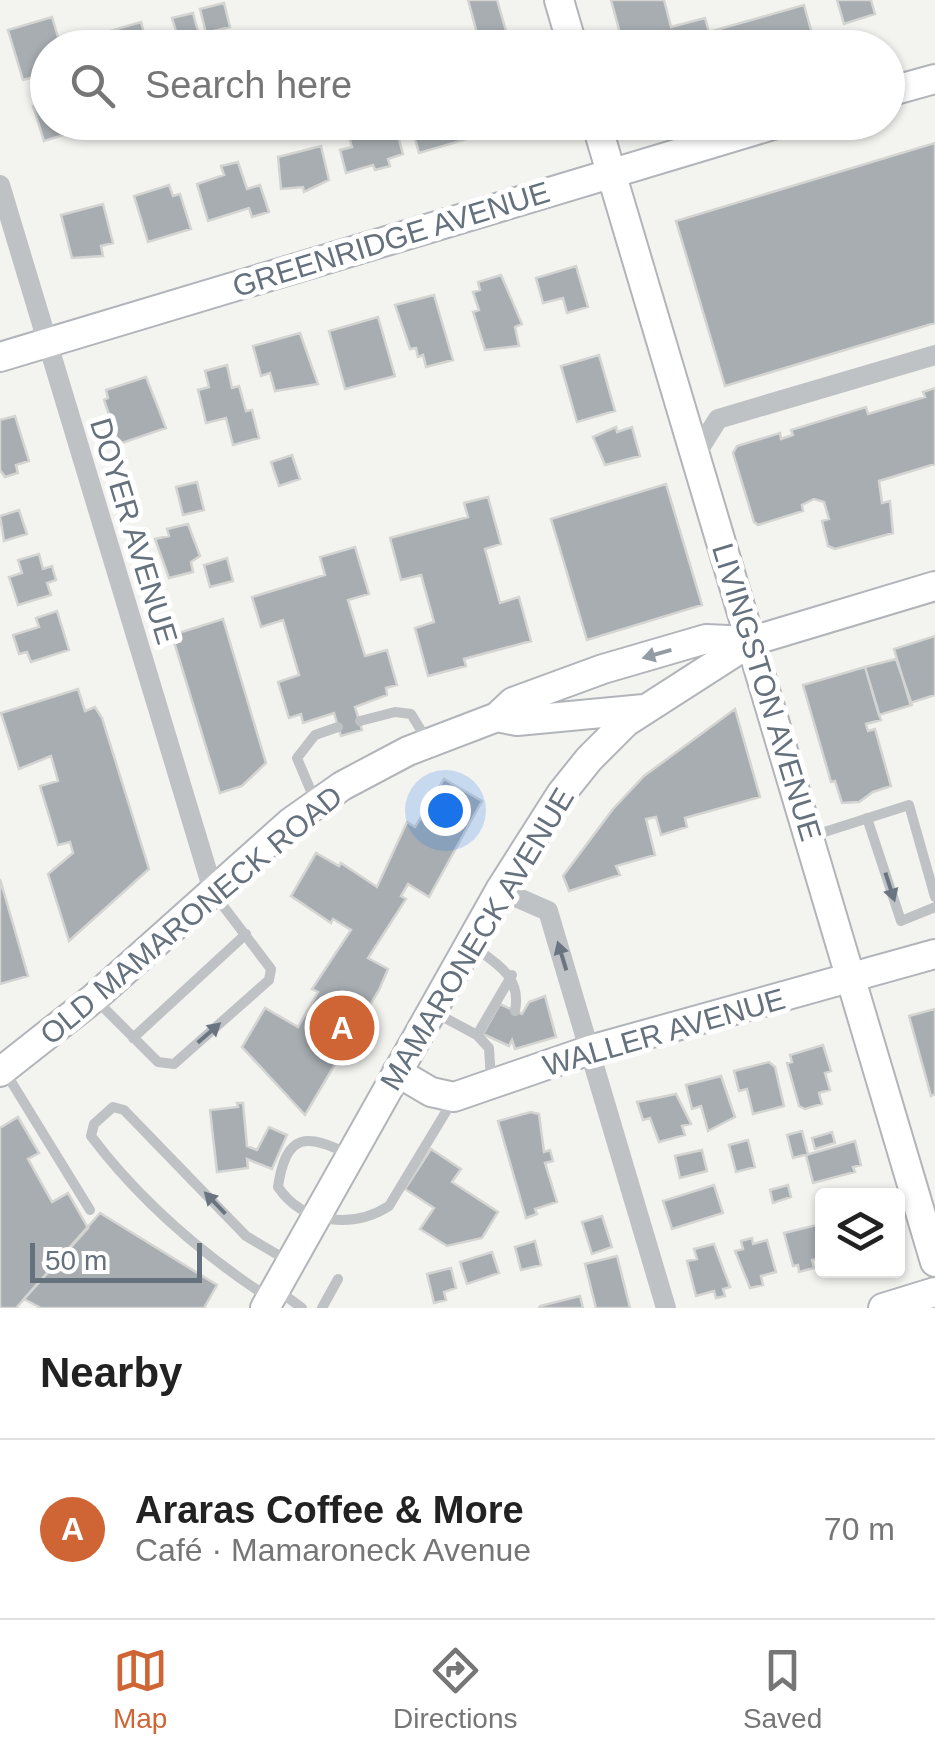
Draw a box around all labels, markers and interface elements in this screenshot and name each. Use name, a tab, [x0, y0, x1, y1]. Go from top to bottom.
search box	[30, 30, 905, 140]
icon: search	[65, 58, 120, 113]
text: Search here	[145, 64, 352, 106]
street label: GREENRIDGE AVENUE	[229, 175, 553, 303]
street label: DOYER AVENUE	[84, 414, 184, 648]
street label: LIVINGSTON AVENUE	[706, 539, 828, 845]
one-way arrow	[641, 647, 672, 662]
street label: OLD MAMARONECK ROAD	[33, 778, 349, 1052]
street label: MAMARONECK AVENUE	[374, 782, 580, 1096]
your location	[420, 785, 471, 836]
one-way arrow	[883, 873, 898, 903]
one-way arrow	[554, 941, 569, 971]
street label: WALLER AVENUE	[539, 982, 789, 1082]
pin: A	[310, 990, 374, 1066]
one-way arrow	[197, 1023, 222, 1045]
map controls	[815, 1188, 905, 1278]
button: layers	[815, 1188, 905, 1278]
one-way arrow	[203, 1192, 227, 1216]
scale bar	[30, 1238, 202, 1282]
text: 50 m	[45, 1245, 107, 1276]
text: Nearby	[40, 1349, 182, 1396]
text: Araras Coffee & More	[135, 1489, 524, 1531]
text: A	[61, 1511, 84, 1547]
text: 70 m	[824, 1511, 895, 1547]
text: Café · Mamaroneck Avenue	[135, 1532, 531, 1568]
tab: Map	[113, 1643, 168, 1735]
tab: Directions	[393, 1643, 518, 1735]
tab: Saved	[743, 1643, 822, 1735]

